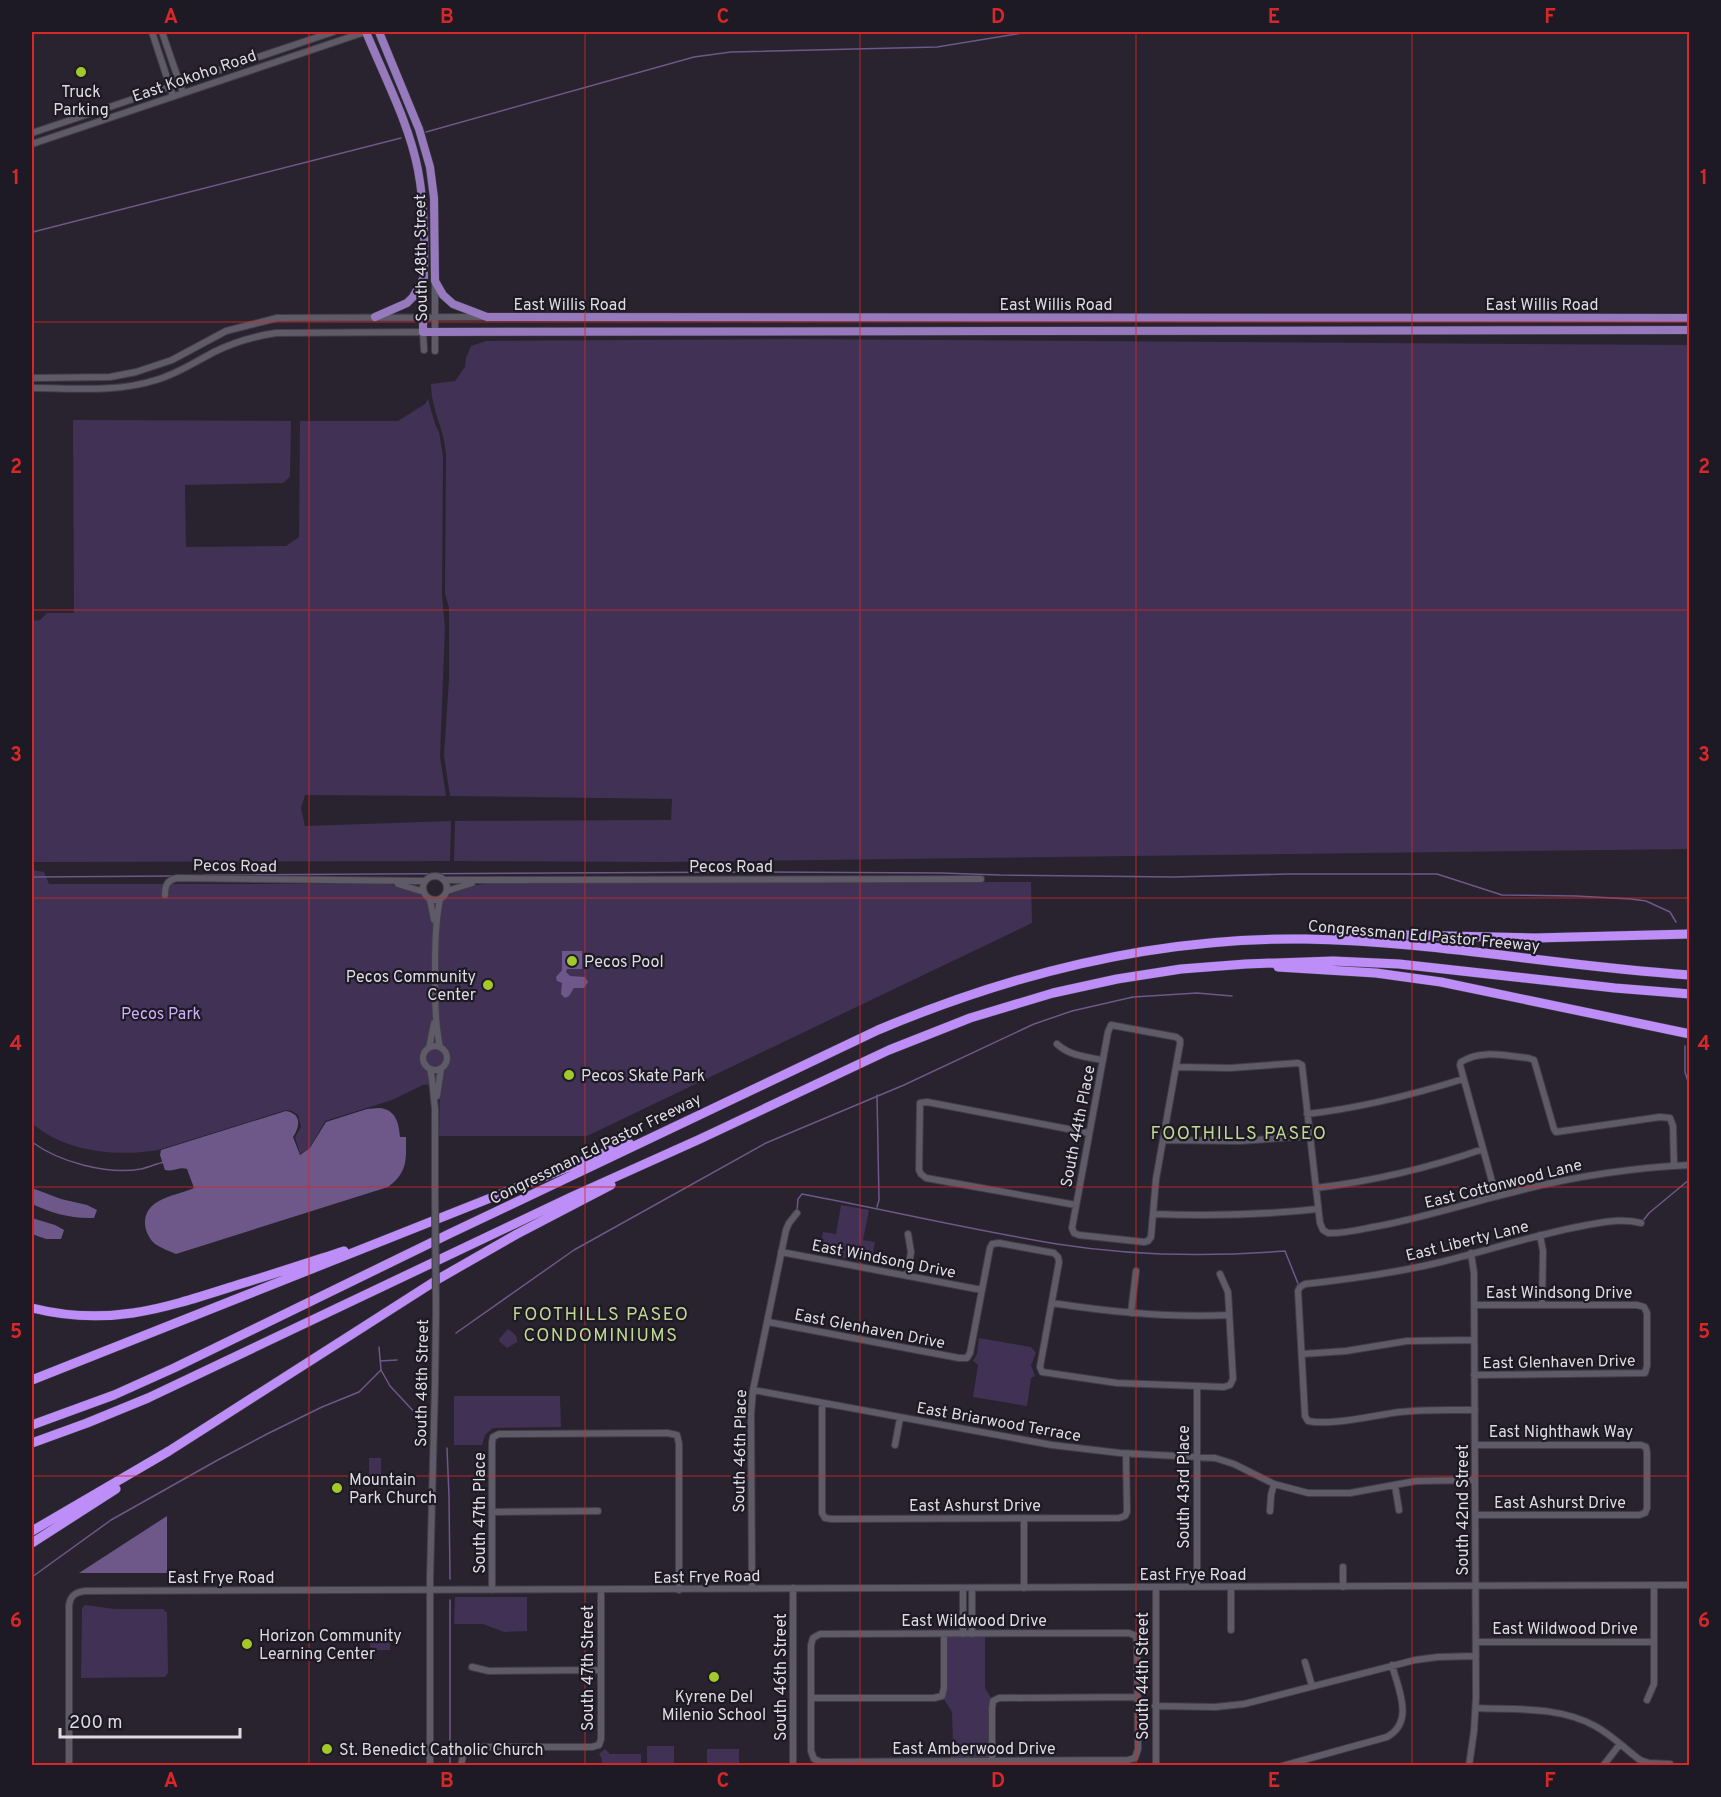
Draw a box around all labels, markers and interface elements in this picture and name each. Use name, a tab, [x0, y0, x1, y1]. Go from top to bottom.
text: A	[164, 5, 178, 31]
text: B	[440, 5, 454, 31]
text: C	[717, 5, 729, 31]
text: D	[991, 5, 1005, 31]
text: E	[1268, 5, 1280, 31]
text: F	[1544, 5, 1556, 31]
street label: East Kokoho Road	[130, 46, 259, 108]
marker: Truck Parking	[74, 65, 88, 79]
place label: Truck Parking	[53, 83, 109, 121]
text: 1	[12, 166, 20, 192]
text: 1	[1700, 166, 1708, 192]
street label: South 48th Street	[411, 194, 433, 322]
street label: East Willis Road	[513, 296, 627, 316]
street label: East Willis Road	[999, 296, 1113, 316]
street label: East Willis Road	[1485, 296, 1599, 316]
text: 2	[10, 455, 22, 481]
text: 2	[1698, 455, 1710, 481]
text: 3	[10, 743, 22, 769]
text: 3	[1698, 743, 1710, 769]
street label: Pecos Road	[193, 856, 277, 878]
street label: Pecos Road	[689, 858, 773, 878]
street label: Congressman Ed Pastor Freeway	[1307, 917, 1541, 957]
place label: Pecos Pool	[584, 953, 664, 973]
marker: Pecos Pool	[565, 954, 579, 968]
place label: Pecos Community Center	[346, 968, 476, 1006]
marker: Pecos Community Center	[481, 978, 495, 992]
park label: Pecos Park	[121, 1005, 201, 1025]
text: 4	[10, 1032, 22, 1058]
text: 4	[1698, 1032, 1710, 1058]
street label: South 44th Place	[1057, 1064, 1101, 1189]
place label: Pecos Skate Park	[581, 1067, 705, 1087]
marker: Pecos Skate Park	[562, 1068, 576, 1082]
street label: Congressman Ed Pastor Freeway	[487, 1090, 705, 1210]
district label: FOOTHILLS PASEO	[1151, 1123, 1327, 1146]
street label: East Cottonwood Lane	[1423, 1156, 1584, 1214]
street label: East Liberty Lane	[1404, 1217, 1531, 1267]
street label: East Windsong Drive	[810, 1236, 957, 1284]
street label: East Windsong Drive	[1486, 1284, 1632, 1304]
district label: FOOTHILLS PASEO CONDOMINIUMS	[513, 1304, 689, 1348]
street label: East Glenhaven Drive	[793, 1306, 947, 1354]
street label: South 48th Street	[412, 1319, 434, 1447]
text: 5	[10, 1320, 22, 1346]
text: 5	[1698, 1320, 1710, 1346]
street label: East Glenhaven Drive	[1482, 1352, 1636, 1374]
street label: South 46th Place	[730, 1389, 752, 1513]
street label: East Briarwood Terrace	[915, 1399, 1082, 1447]
street label: East Nighthawk Way	[1489, 1423, 1633, 1443]
street label: South 43rd Place	[1175, 1425, 1195, 1549]
street label: South 42nd Street	[1454, 1444, 1474, 1576]
street label: South 47th Place	[471, 1452, 491, 1574]
place label: Mountain Park Church	[349, 1471, 437, 1509]
marker: Mountain Park Church	[330, 1481, 344, 1495]
street label: East Ashurst Drive	[1494, 1494, 1626, 1514]
street label: East Ashurst Drive	[909, 1497, 1041, 1517]
street label: East Frye Road	[1139, 1566, 1247, 1586]
street label: East Frye Road	[653, 1567, 761, 1589]
street label: East Frye Road	[167, 1569, 275, 1589]
street label: South 47th Street	[579, 1605, 599, 1731]
text: 6	[10, 1609, 22, 1635]
text: 6	[1698, 1609, 1710, 1635]
street label: East Wildwood Drive	[901, 1612, 1047, 1632]
street label: South 44th Street	[1134, 1612, 1154, 1740]
street label: South 46th Street	[772, 1613, 792, 1741]
street label: East Wildwood Drive	[1492, 1620, 1638, 1640]
place label: Horizon Community Learning Center	[259, 1627, 402, 1665]
marker: Horizon Community Learning Center	[240, 1637, 254, 1651]
marker: Kyrene Del Milenio School	[707, 1670, 721, 1684]
place label: Kyrene Del Milenio School	[662, 1688, 766, 1726]
scale bar	[60, 1701, 240, 1739]
text: 200 m	[69, 1712, 122, 1735]
street label: East Amberwood Drive	[892, 1740, 1056, 1760]
place label: St. Benedict Catholic Church	[339, 1741, 544, 1761]
marker: St. Benedict Catholic Church	[320, 1742, 334, 1756]
text: A	[164, 1769, 178, 1795]
text: B	[440, 1769, 454, 1795]
text: C	[717, 1769, 729, 1795]
text: D	[991, 1769, 1005, 1795]
text: E	[1268, 1769, 1280, 1795]
text: F	[1544, 1769, 1556, 1795]

